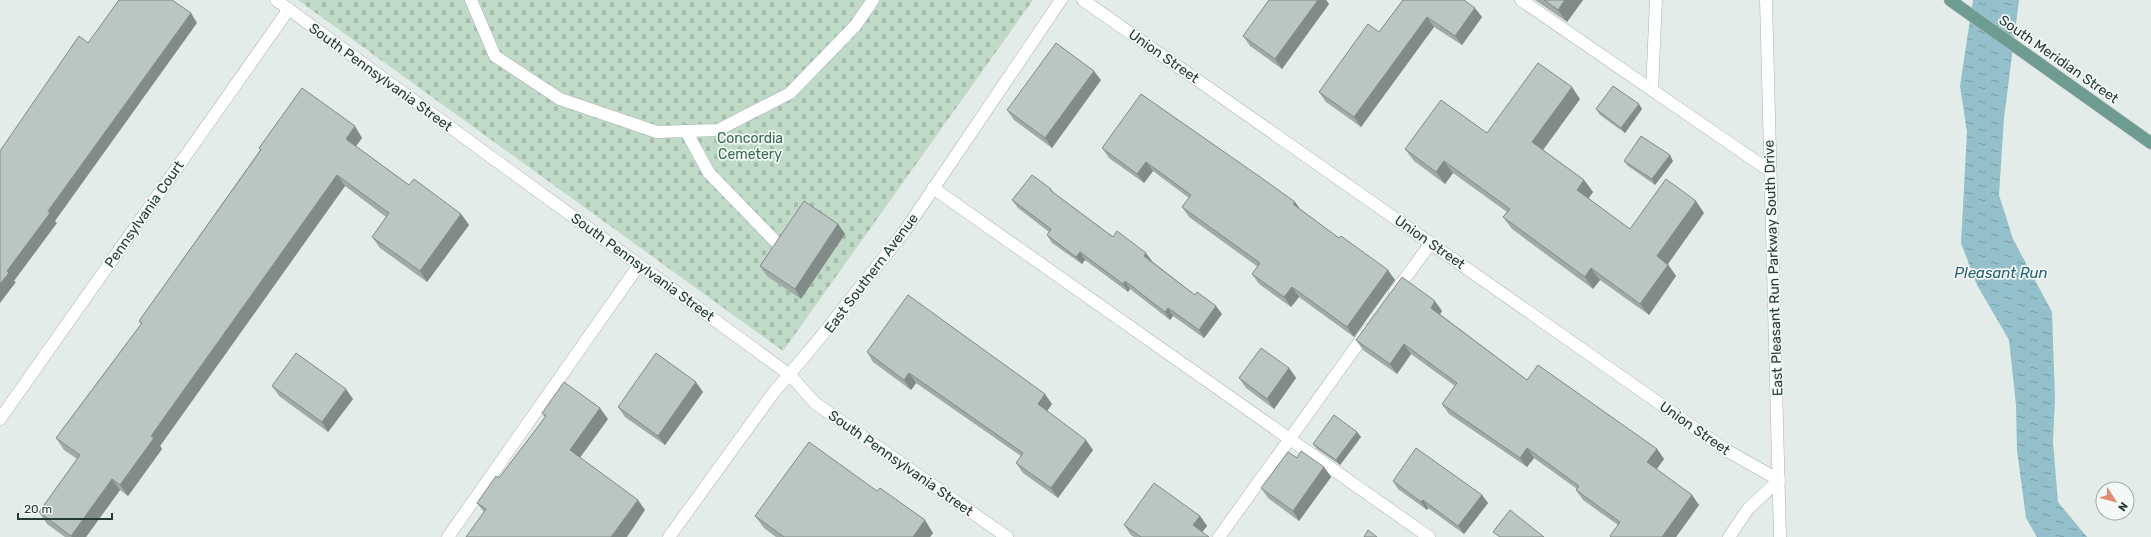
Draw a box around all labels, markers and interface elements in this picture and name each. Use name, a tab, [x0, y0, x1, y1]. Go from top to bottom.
street label: South Meridian Street	[1996, 12, 2122, 107]
street label: South Pennsylvania Street	[306, 20, 456, 135]
street label: Union Street	[1125, 26, 1203, 87]
park label: Concordia Cemetery	[717, 130, 783, 163]
street label: East Pleasant Run Parkway South Drive	[1761, 139, 1786, 397]
street label: Pennsylvania Court	[101, 157, 188, 271]
street label: South Pennsylvania Street	[568, 210, 718, 325]
street label: East Southern Avenue	[821, 210, 922, 336]
street label: Union Street	[1391, 212, 1469, 273]
water label: Pleasant Run	[1954, 264, 2048, 282]
street label: Union Street	[1656, 398, 1734, 459]
street label: South Pennsylvania Street	[825, 407, 977, 520]
north arrow	[2095, 481, 2135, 521]
scale bar	[18, 495, 112, 521]
text: N	[2115, 500, 2130, 514]
text: 20 m	[24, 502, 52, 516]

